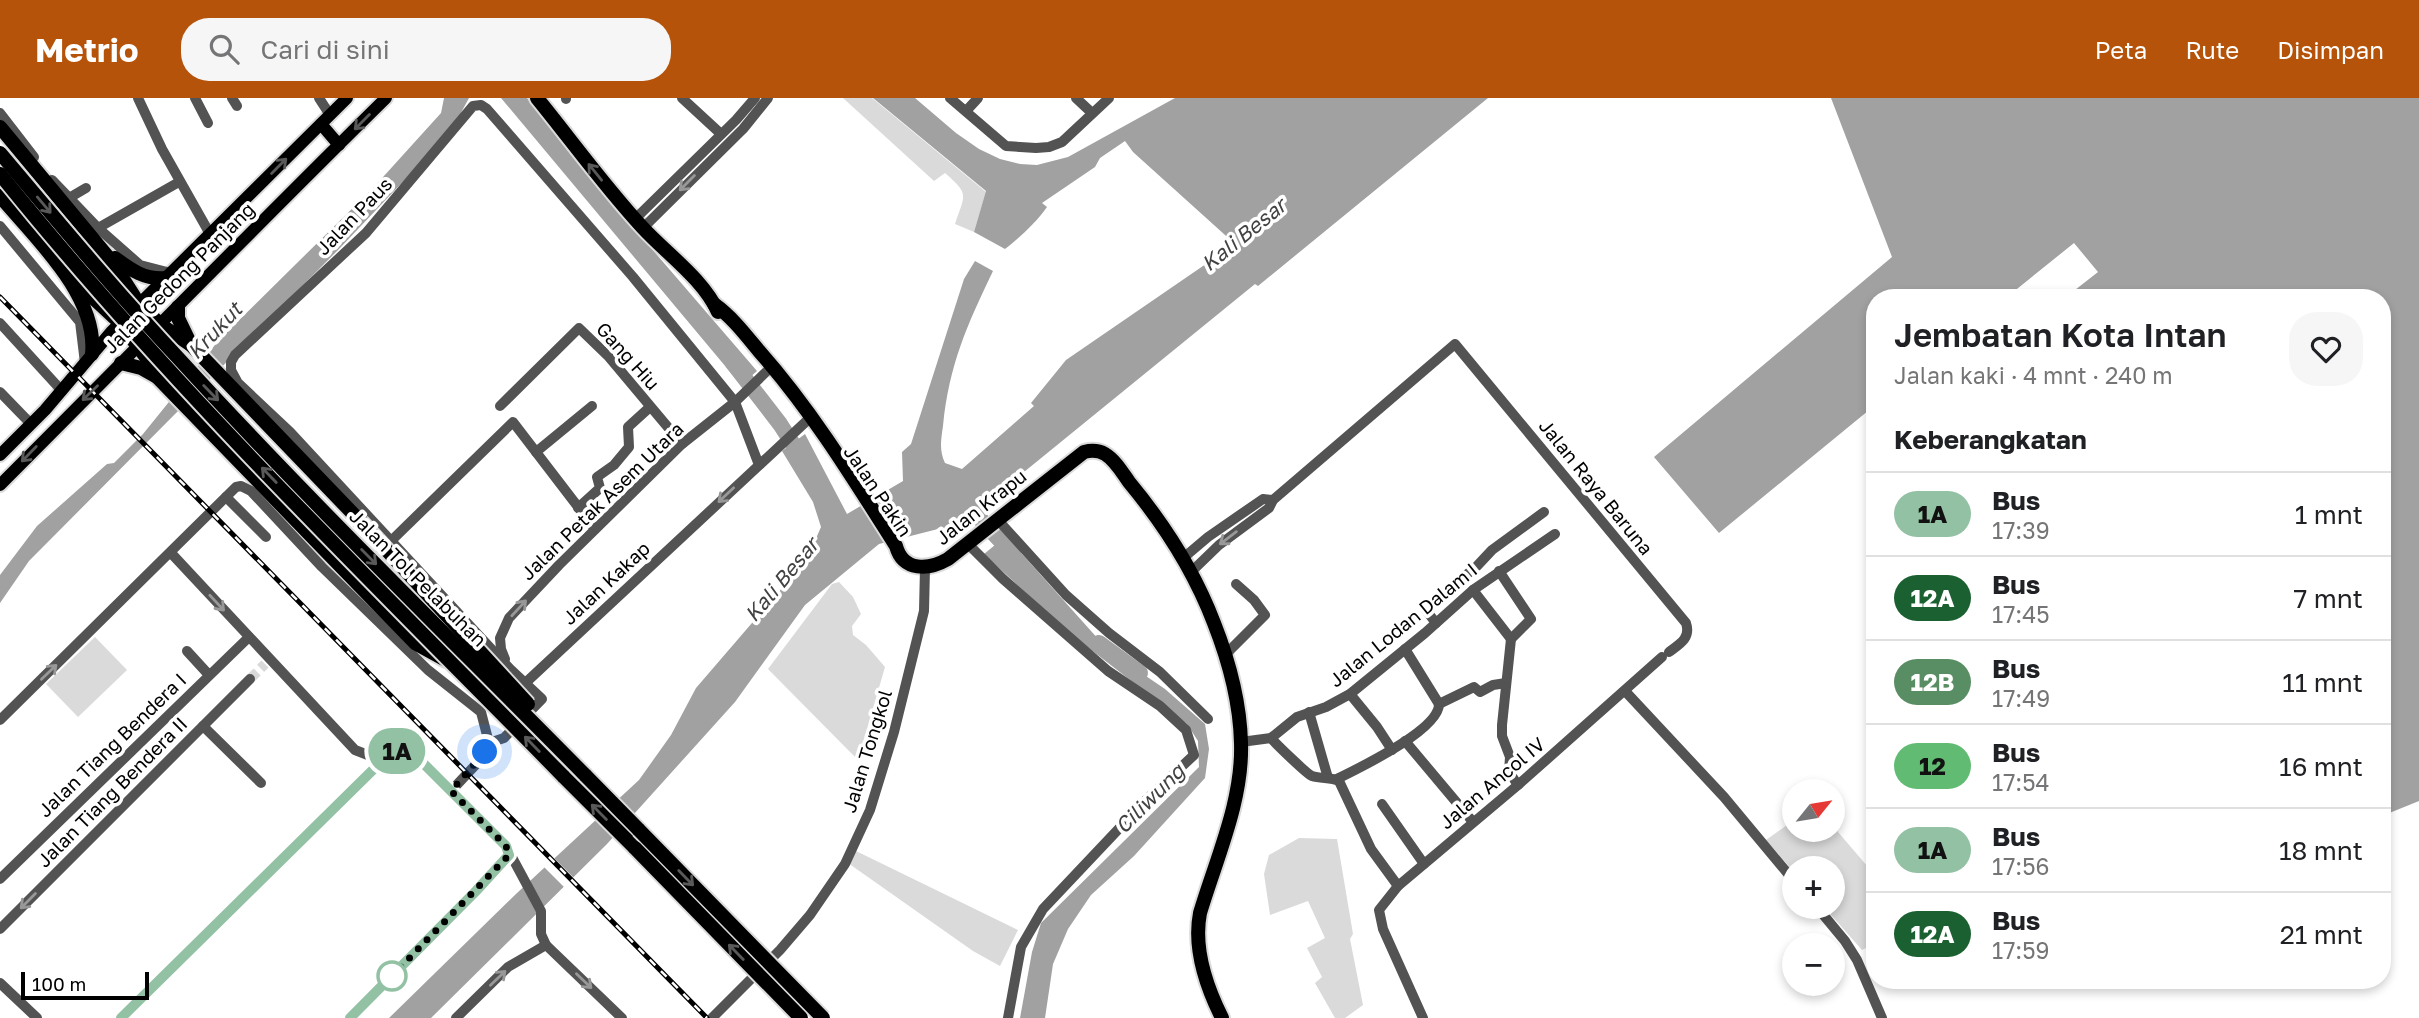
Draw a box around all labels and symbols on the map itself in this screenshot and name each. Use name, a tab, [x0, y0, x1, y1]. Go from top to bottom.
one-way arrow	[354, 113, 371, 130]
one-way arrow	[271, 158, 288, 175]
one-way arrow	[588, 163, 603, 181]
street label: Jalan Paus	[311, 172, 396, 259]
one-way arrow	[679, 174, 696, 191]
water label: Kali Besar	[1196, 191, 1293, 276]
one-way arrow	[36, 196, 52, 214]
street label: Jalan Gedong Panjang	[98, 197, 259, 358]
water label: Krukut	[181, 295, 249, 364]
street label: Gang Hiu	[592, 317, 665, 394]
one-way arrow	[203, 384, 220, 401]
one-way arrow	[82, 385, 99, 402]
street label: Jalan Raya Baruna	[1535, 414, 1658, 559]
street label: Jalan Petak Asem Utara	[516, 417, 688, 584]
street label: Jalan Pakin	[840, 441, 917, 541]
one-way arrow	[21, 446, 38, 463]
street label: Jalan Krapu	[931, 464, 1031, 549]
one-way arrow	[261, 467, 278, 484]
one-way arrow	[718, 487, 735, 504]
street label: Jalan Tol Pelabuhan	[345, 504, 492, 651]
water label: Kali Besar	[739, 530, 826, 626]
one-way arrow	[1219, 531, 1238, 545]
street label: Jalan Kakap	[557, 536, 654, 629]
one-way arrow	[361, 548, 378, 565]
street label: Jalan Lodan Dalam I	[1324, 558, 1481, 691]
one-way arrow	[209, 594, 225, 612]
one-way arrow	[510, 600, 527, 617]
one-way arrow	[40, 664, 57, 681]
street label: Jalan Tiang Bendera I	[33, 668, 191, 821]
street label: Jalan Tongkol	[837, 687, 896, 815]
street label: Jalan Tiang Bendera II	[32, 712, 192, 872]
line badge: 1A	[366, 728, 428, 774]
street label: Jalan Ancol IV	[1434, 732, 1549, 833]
your location	[467, 734, 502, 769]
one-way arrow	[523, 736, 540, 753]
water label: Ciliwung	[1109, 757, 1191, 839]
north arrow	[1782, 779, 1844, 842]
one-way arrow	[590, 804, 607, 821]
one-way arrow	[678, 870, 695, 887]
one-way arrow	[20, 892, 37, 909]
one-way arrow	[728, 943, 745, 960]
unlabelled marker	[377, 961, 407, 991]
scale bar	[21, 969, 149, 1001]
one-way arrow	[489, 969, 506, 986]
one-way arrow	[575, 973, 592, 990]

